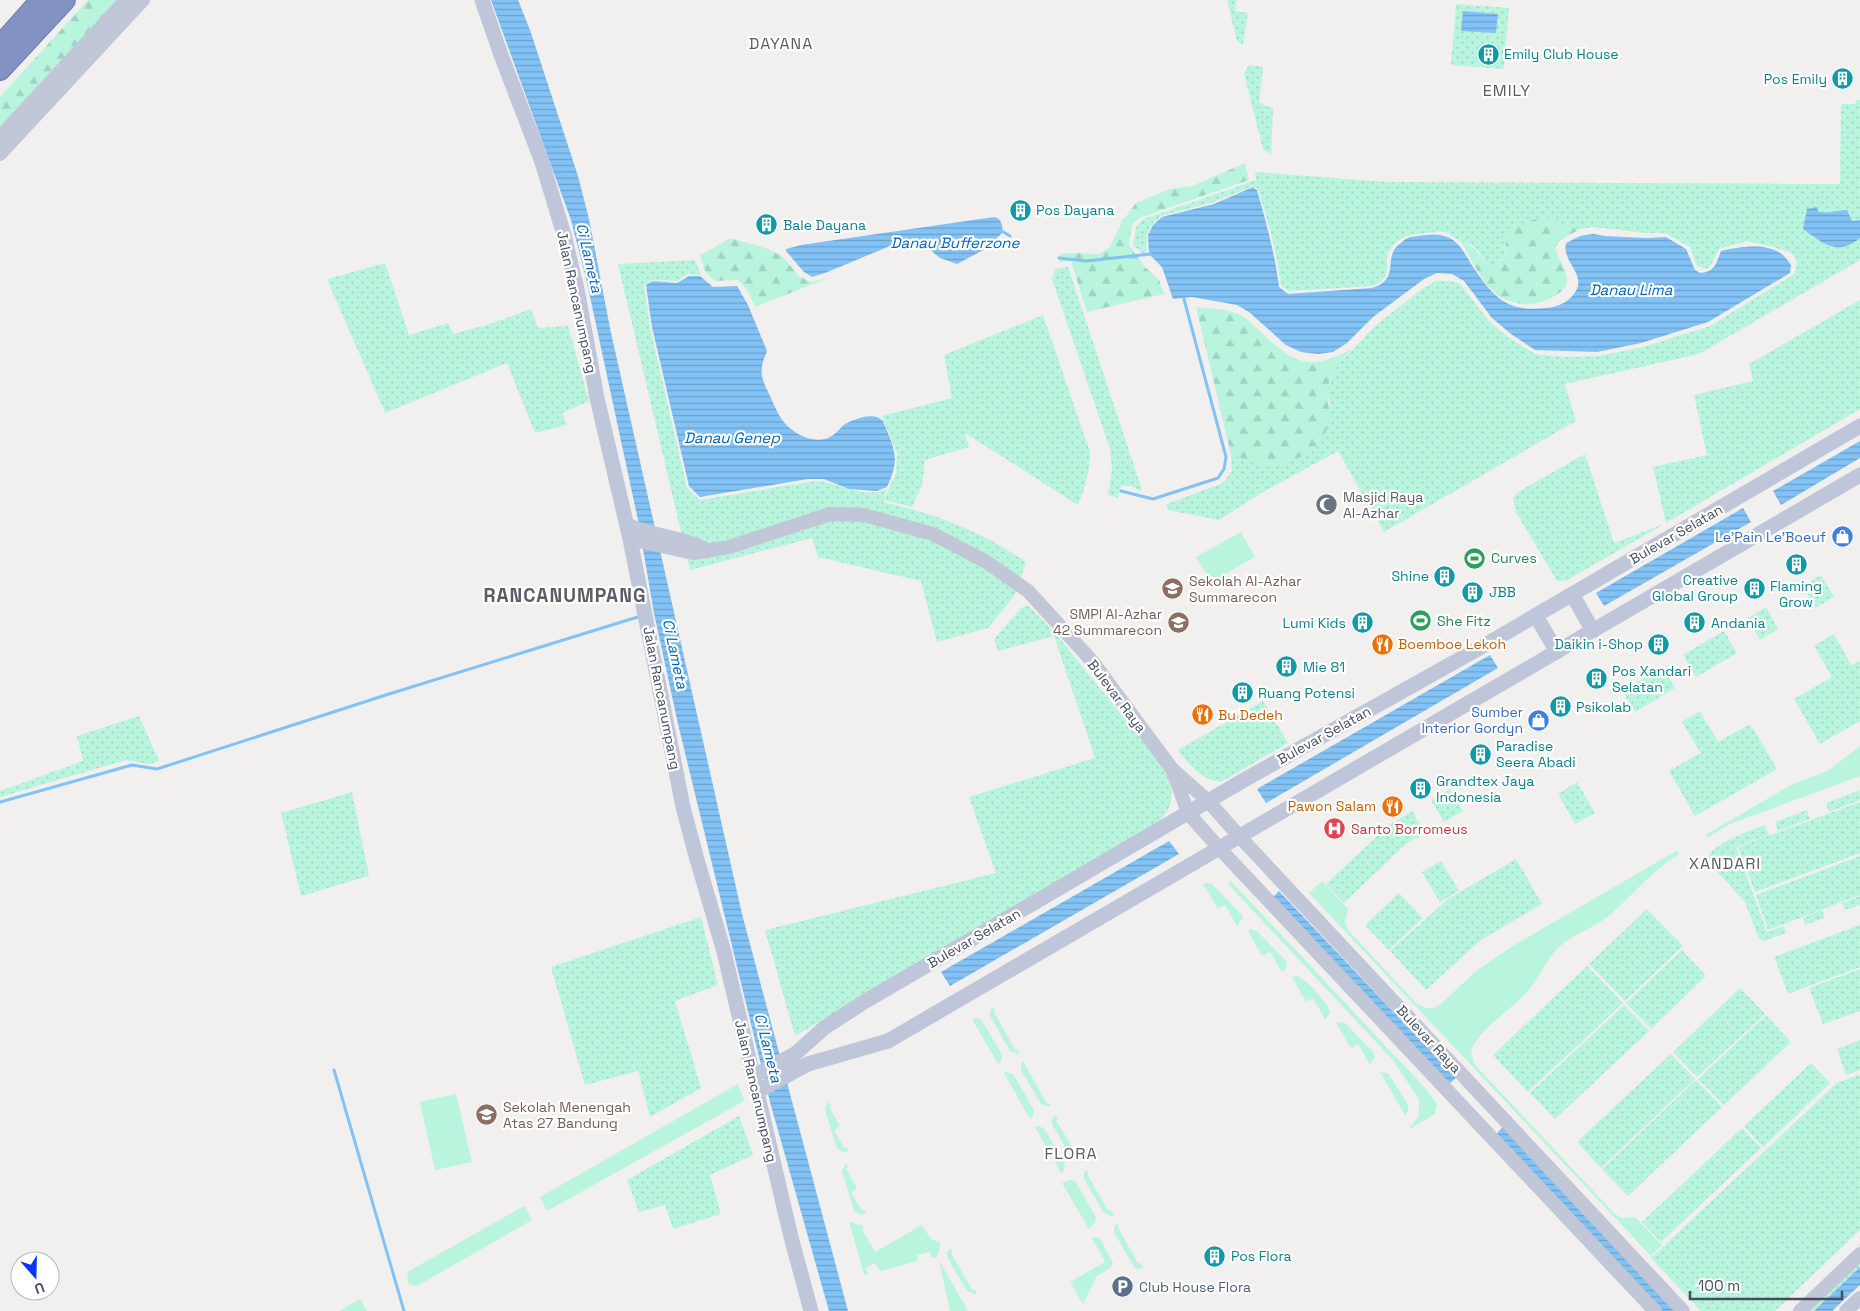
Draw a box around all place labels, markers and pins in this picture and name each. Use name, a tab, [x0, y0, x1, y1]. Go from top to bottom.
building icon: Emily Club House	[1476, 42, 1500, 66]
place label: Emily Club House	[1504, 45, 1619, 63]
building icon: Pos Emily	[1831, 67, 1855, 91]
place label: Pos Emily	[1764, 70, 1827, 88]
building icon: Pos Dayana	[1008, 198, 1032, 222]
place label: Pos Dayana	[1036, 201, 1114, 219]
building icon: Bale Dayana	[755, 213, 779, 237]
place label: Bale Dayana	[783, 216, 866, 234]
place label: Masjid Raya Al-Azhar	[1343, 488, 1423, 522]
mosque icon: Masjid Raya Al-Azhar	[1315, 493, 1339, 517]
shop icon: Le'Pain Le'Boeuf	[1830, 525, 1854, 549]
place label: Le'Pain Le'Boeuf	[1715, 528, 1826, 546]
sports icon: Curves	[1463, 546, 1487, 570]
place label: Curves	[1491, 549, 1537, 567]
building icon: Flaming Grow	[1784, 552, 1808, 576]
building icon: Shine	[1433, 564, 1457, 588]
place label: Shine	[1392, 567, 1429, 585]
place label: Creative Global Group	[1652, 571, 1738, 605]
place label: Sekolah Al-Azhar Summarecon	[1189, 572, 1302, 606]
building icon: Creative Global Group	[1742, 576, 1766, 600]
school or university icon: Sekolah Al-Azhar Summarecon	[1161, 577, 1185, 601]
place label: Flaming Grow	[1770, 577, 1822, 611]
building icon: JBB	[1461, 580, 1485, 604]
place label: JBB	[1489, 583, 1516, 601]
place label: SMPI Al-Azhar 42 Summarecon	[1053, 605, 1162, 639]
sports icon: She Fitz	[1409, 609, 1433, 633]
school or university icon: SMPI Al-Azhar 42 Summarecon	[1166, 610, 1190, 634]
building icon: Lumi Kids	[1350, 611, 1374, 635]
building icon: Andania	[1683, 611, 1707, 635]
place label: She Fitz	[1437, 612, 1491, 630]
place label: Lumi Kids	[1282, 614, 1346, 632]
place label: Andania	[1711, 614, 1766, 632]
restaurant icon: Boemboe Lekoh	[1370, 632, 1394, 656]
building icon: Daikin i-Shop	[1647, 632, 1671, 656]
place label: Boemboe Lekoh	[1398, 635, 1506, 653]
place label: Daikin i-Shop	[1554, 635, 1643, 653]
building icon: Mie 81	[1275, 655, 1299, 679]
place label: Mie 81	[1303, 658, 1345, 676]
place label: Pos Xandari Selatan	[1612, 662, 1691, 696]
building icon: Pos Xandari Selatan	[1584, 667, 1608, 691]
building icon: Ruang Potensi	[1230, 681, 1254, 705]
place label: Ruang Potensi	[1258, 684, 1355, 702]
building icon: Psikolab	[1548, 695, 1572, 719]
place label: Psikolab	[1576, 698, 1631, 716]
restaurant icon: Bu Dedeh	[1190, 703, 1214, 727]
place label: Sumber Interior Gordyn	[1421, 703, 1523, 737]
place label: Bu Dedeh	[1218, 706, 1283, 724]
shop icon: Sumber Interior Gordyn	[1527, 708, 1551, 732]
place label: Paradise Seera Abadi	[1496, 737, 1576, 771]
building icon: Paradise Seera Abadi	[1468, 742, 1492, 766]
place label: Grandtex Jaya Indonesia	[1436, 772, 1534, 806]
building icon: Grandtex Jaya Indonesia	[1408, 777, 1432, 801]
restaurant icon: Pawon Salam	[1380, 794, 1404, 818]
place label: Pawon Salam	[1288, 797, 1376, 815]
hospital icon: Santo Borromeus	[1323, 817, 1347, 841]
place label: Santo Borromeus	[1351, 820, 1468, 838]
place label: Sekolah Menengah Atas 27 Bandung	[503, 1098, 631, 1132]
school or university icon: Sekolah Menengah Atas 27 Bandung	[475, 1103, 499, 1127]
building icon: Pos Flora	[1203, 1244, 1227, 1268]
place label: Pos Flora	[1231, 1247, 1292, 1265]
parking icon: Club House Flora	[1111, 1275, 1135, 1299]
place label: Club House Flora	[1139, 1278, 1251, 1296]

